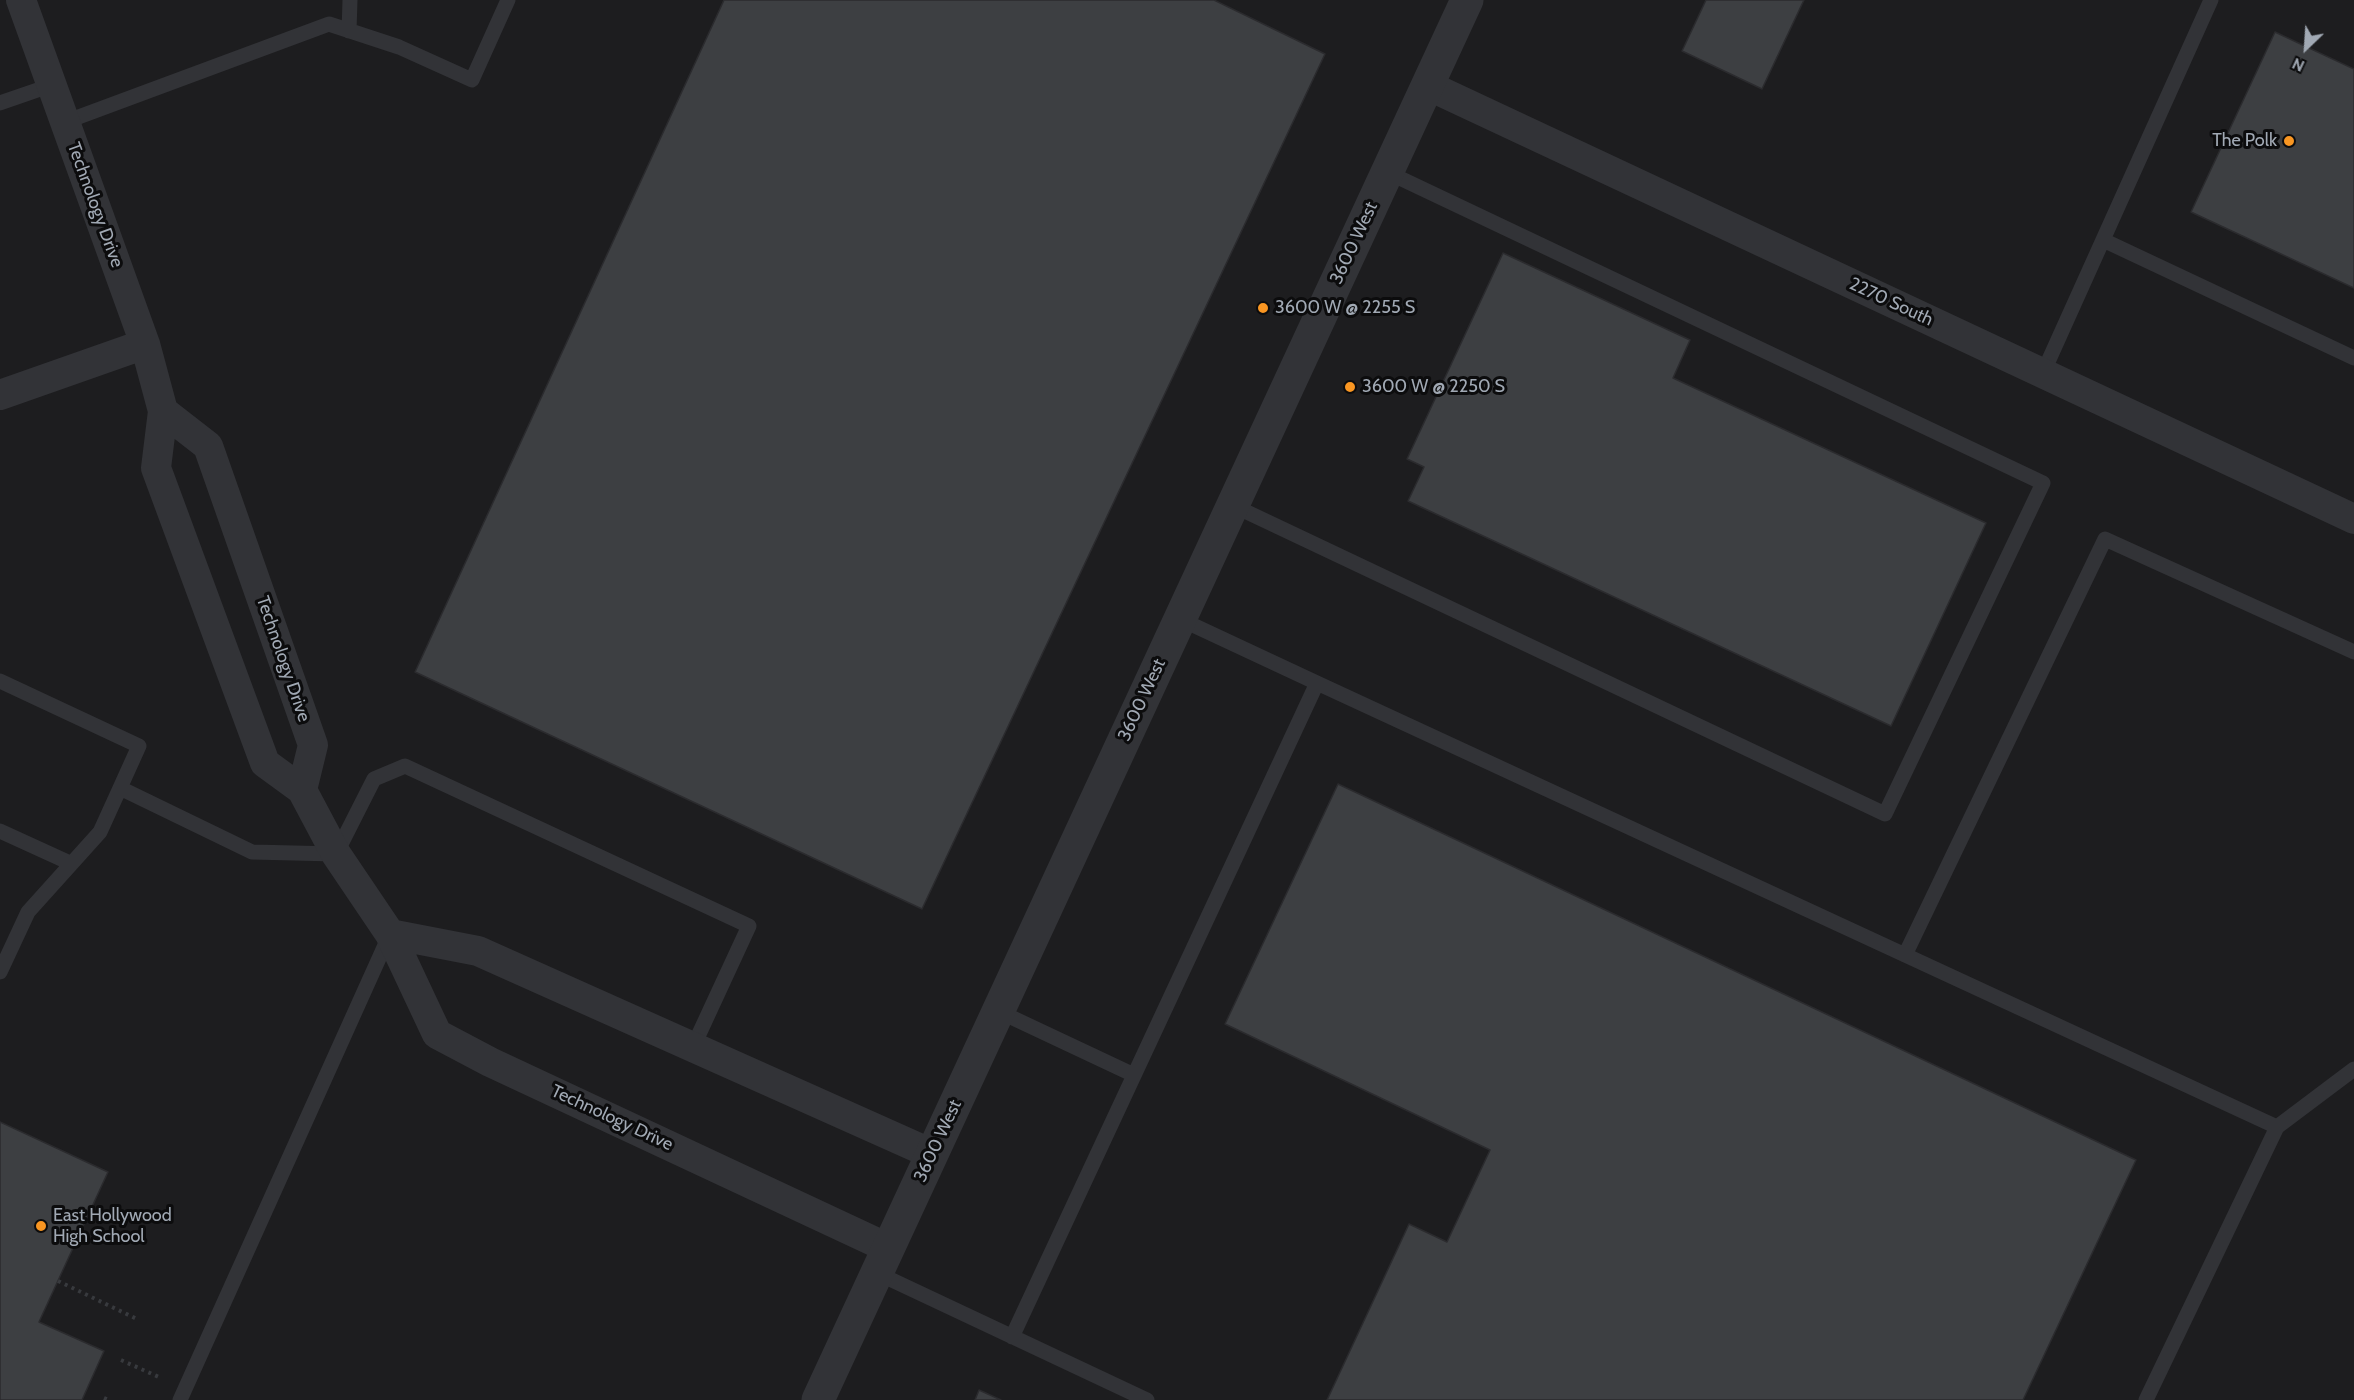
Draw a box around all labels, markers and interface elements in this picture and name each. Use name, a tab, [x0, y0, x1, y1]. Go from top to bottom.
north arrow	[2276, 18, 2336, 78]
text: N	[2289, 54, 2307, 76]
place label: The Polk	[2212, 130, 2277, 152]
marker: The Polk	[2282, 134, 2296, 148]
street label: Technology Drive	[62, 139, 128, 271]
street label: 3600 West	[1326, 198, 1382, 288]
street label: 2270 South	[1846, 273, 1936, 331]
place label: 3600 W @ 2255 S	[1275, 297, 1415, 319]
marker: 3600 W @ 2255 S	[1256, 301, 1270, 315]
place label: 3600 W @ 2250 S	[1362, 376, 1505, 398]
marker: 3600 W @ 2250 S	[1343, 380, 1357, 394]
street label: Technology Drive	[251, 593, 315, 725]
street label: 3600 West	[1114, 655, 1170, 745]
street label: Technology Drive	[548, 1080, 676, 1156]
street label: 3600 West	[910, 1096, 966, 1186]
place label: East Hollywood High School	[53, 1205, 172, 1248]
marker: East Hollywood High School	[34, 1219, 48, 1233]

